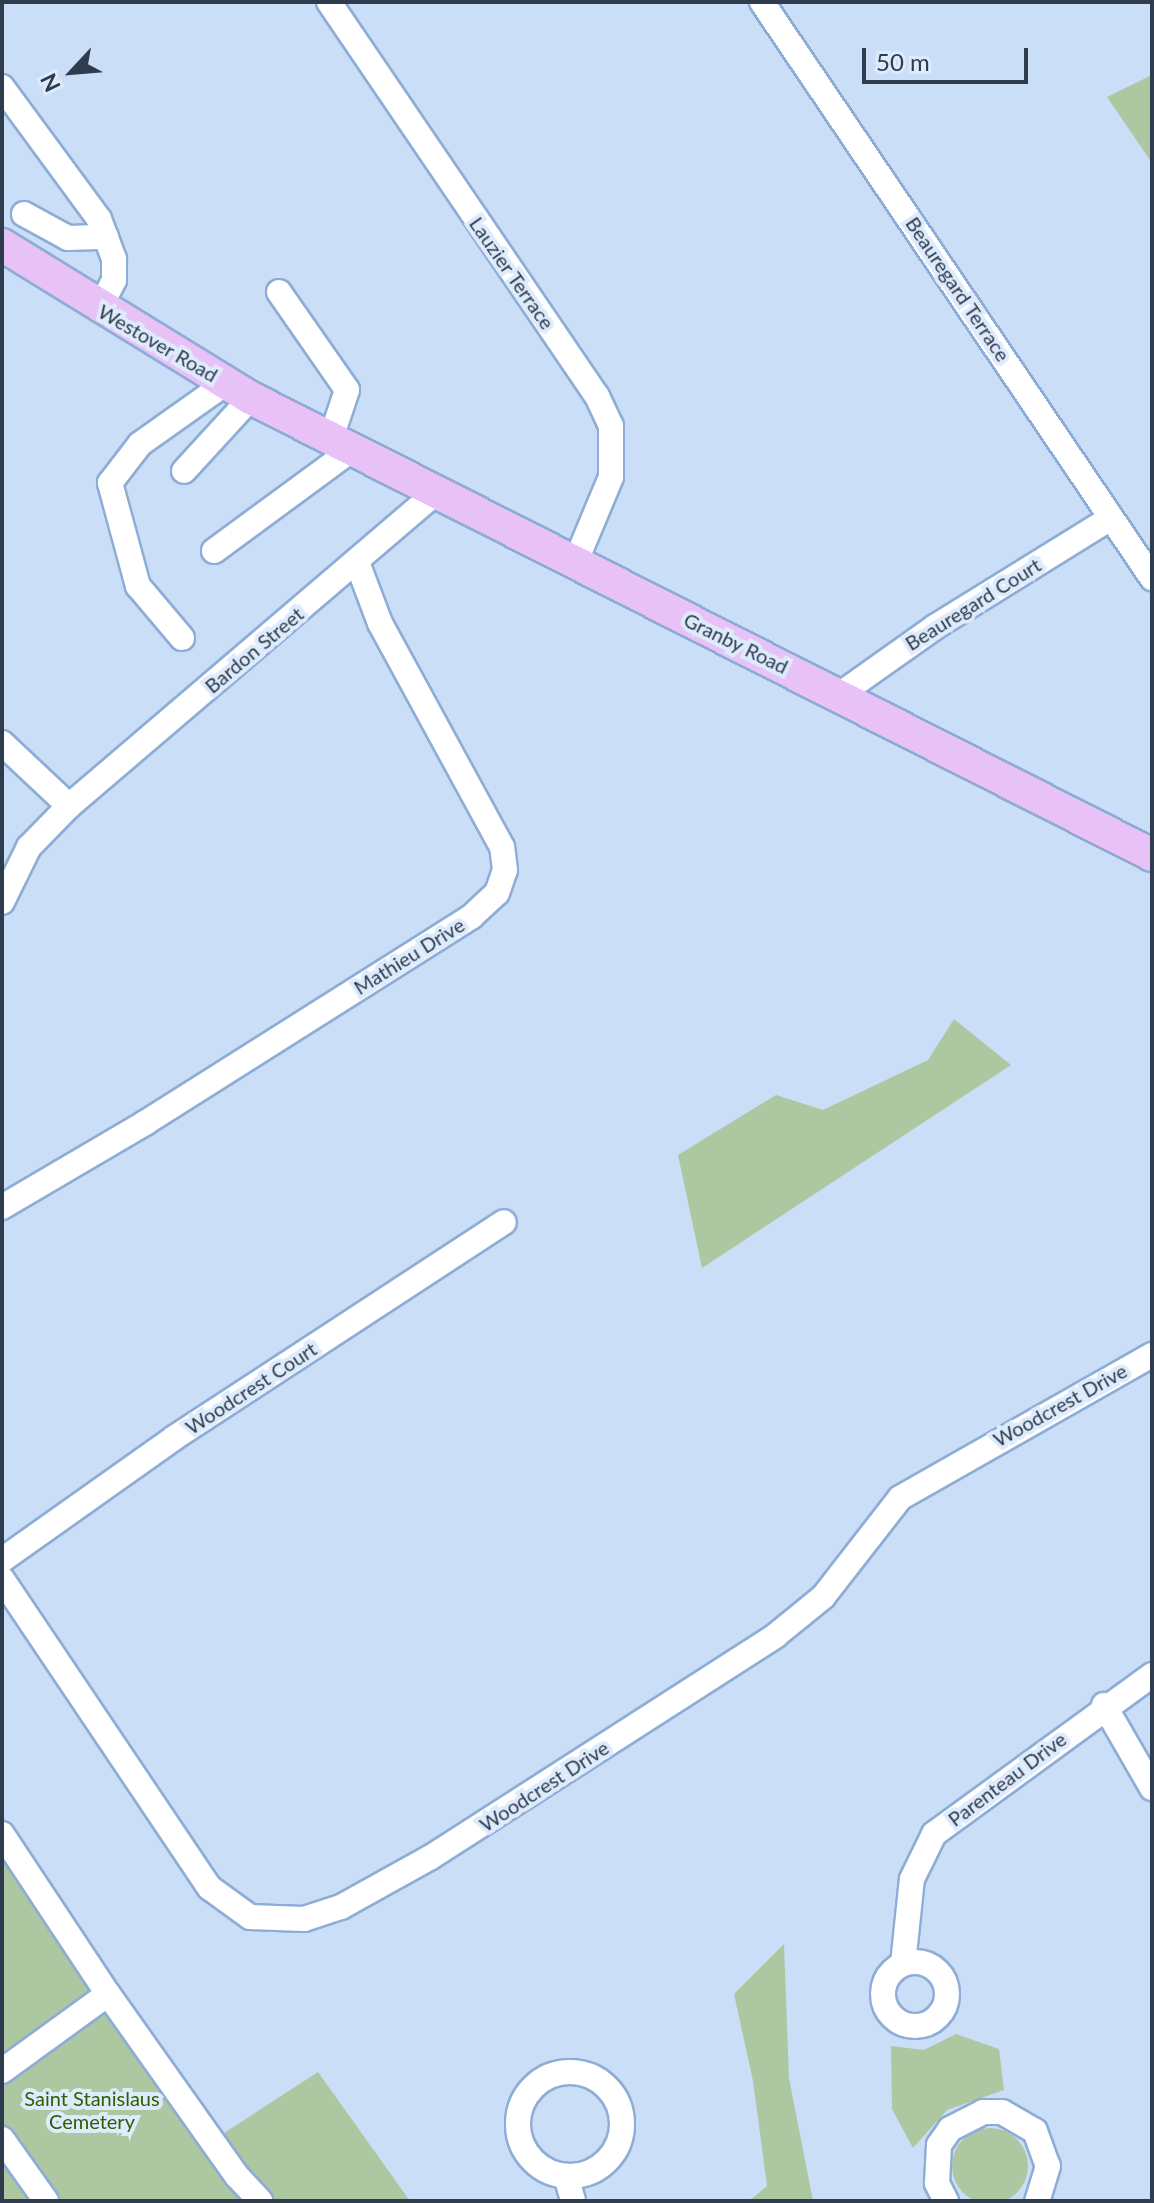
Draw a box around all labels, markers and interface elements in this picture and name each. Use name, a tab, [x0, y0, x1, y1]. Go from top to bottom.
north arrow	[32, 32, 112, 112]
scale bar	[866, 32, 1032, 82]
text: 50 m	[876, 47, 930, 76]
text: N	[34, 69, 66, 96]
street label: Lauzier Terrace	[464, 212, 560, 334]
street label: Beauregard Terrace	[901, 212, 1015, 366]
street label: Westover Road	[94, 299, 222, 387]
street label: Beauregard Court	[901, 553, 1045, 655]
street label: Bardon Street	[200, 602, 308, 698]
street label: Granby Road	[680, 607, 792, 679]
street label: Mathieu Drive	[349, 913, 469, 999]
street label: Woodcrest Court	[181, 1337, 321, 1439]
street label: Woodcrest Drive	[989, 1358, 1131, 1452]
street label: Parenteau Drive	[943, 1727, 1071, 1831]
street label: Woodcrest Drive	[475, 1735, 613, 1837]
park label: Saint Stanislaus Cemetery	[24, 2087, 160, 2134]

